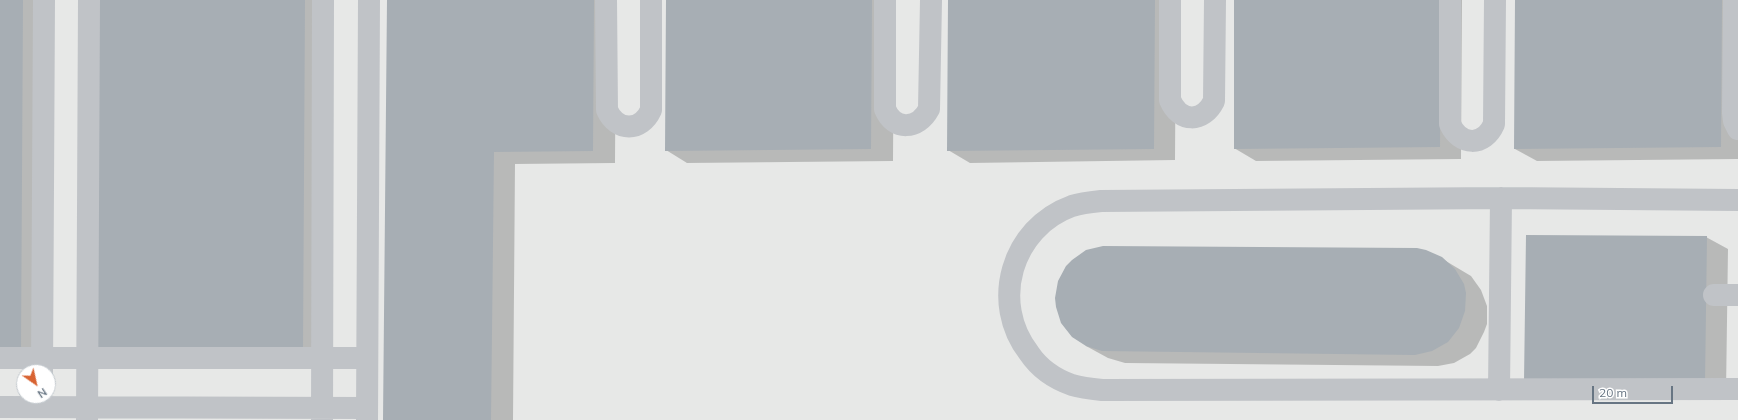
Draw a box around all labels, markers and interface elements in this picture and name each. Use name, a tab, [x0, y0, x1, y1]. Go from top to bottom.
north arrow	[16, 364, 56, 404]
scale bar	[1594, 378, 1675, 404]
text: N	[35, 385, 50, 401]
text: 20 m	[1599, 385, 1627, 400]

